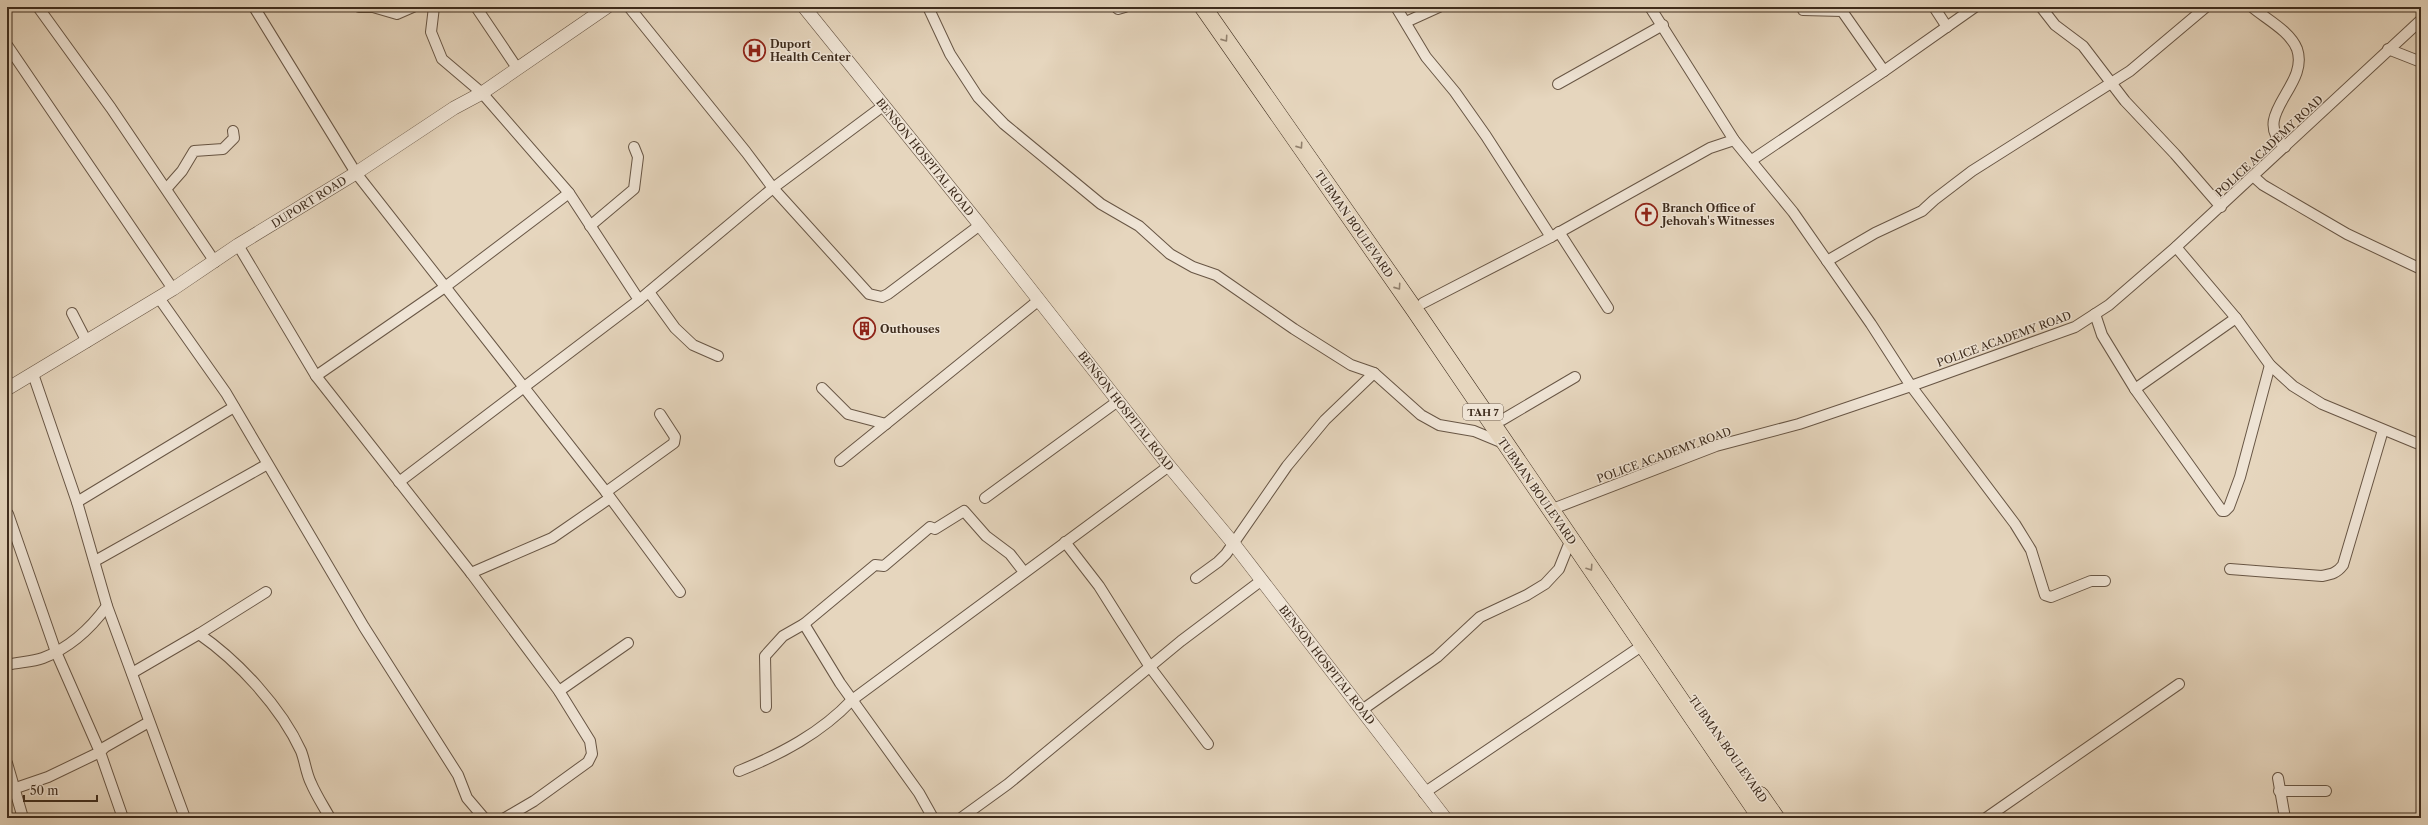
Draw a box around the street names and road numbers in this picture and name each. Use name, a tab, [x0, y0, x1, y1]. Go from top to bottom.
street label: POLICE ACADEMY ROAD	[2212, 92, 2326, 200]
street label: BENSON HOSPITAL ROAD	[873, 95, 977, 219]
street label: TUBMAN BOULEVARD	[1312, 168, 1396, 280]
street label: DUPORT ROAD	[269, 173, 349, 231]
street label: POLICE ACADEMY ROAD	[1935, 308, 2073, 370]
street label: BENSON HOSPITAL ROAD	[1075, 349, 1177, 474]
road number: TAH 7	[1463, 404, 1503, 420]
street label: POLICE ACADEMY ROAD	[1595, 424, 1733, 486]
street label: TUBMAN BOULEVARD	[1495, 435, 1579, 547]
street label: BENSON HOSPITAL ROAD	[1276, 603, 1378, 728]
street label: TUBMAN BOULEVARD	[1686, 693, 1770, 805]

